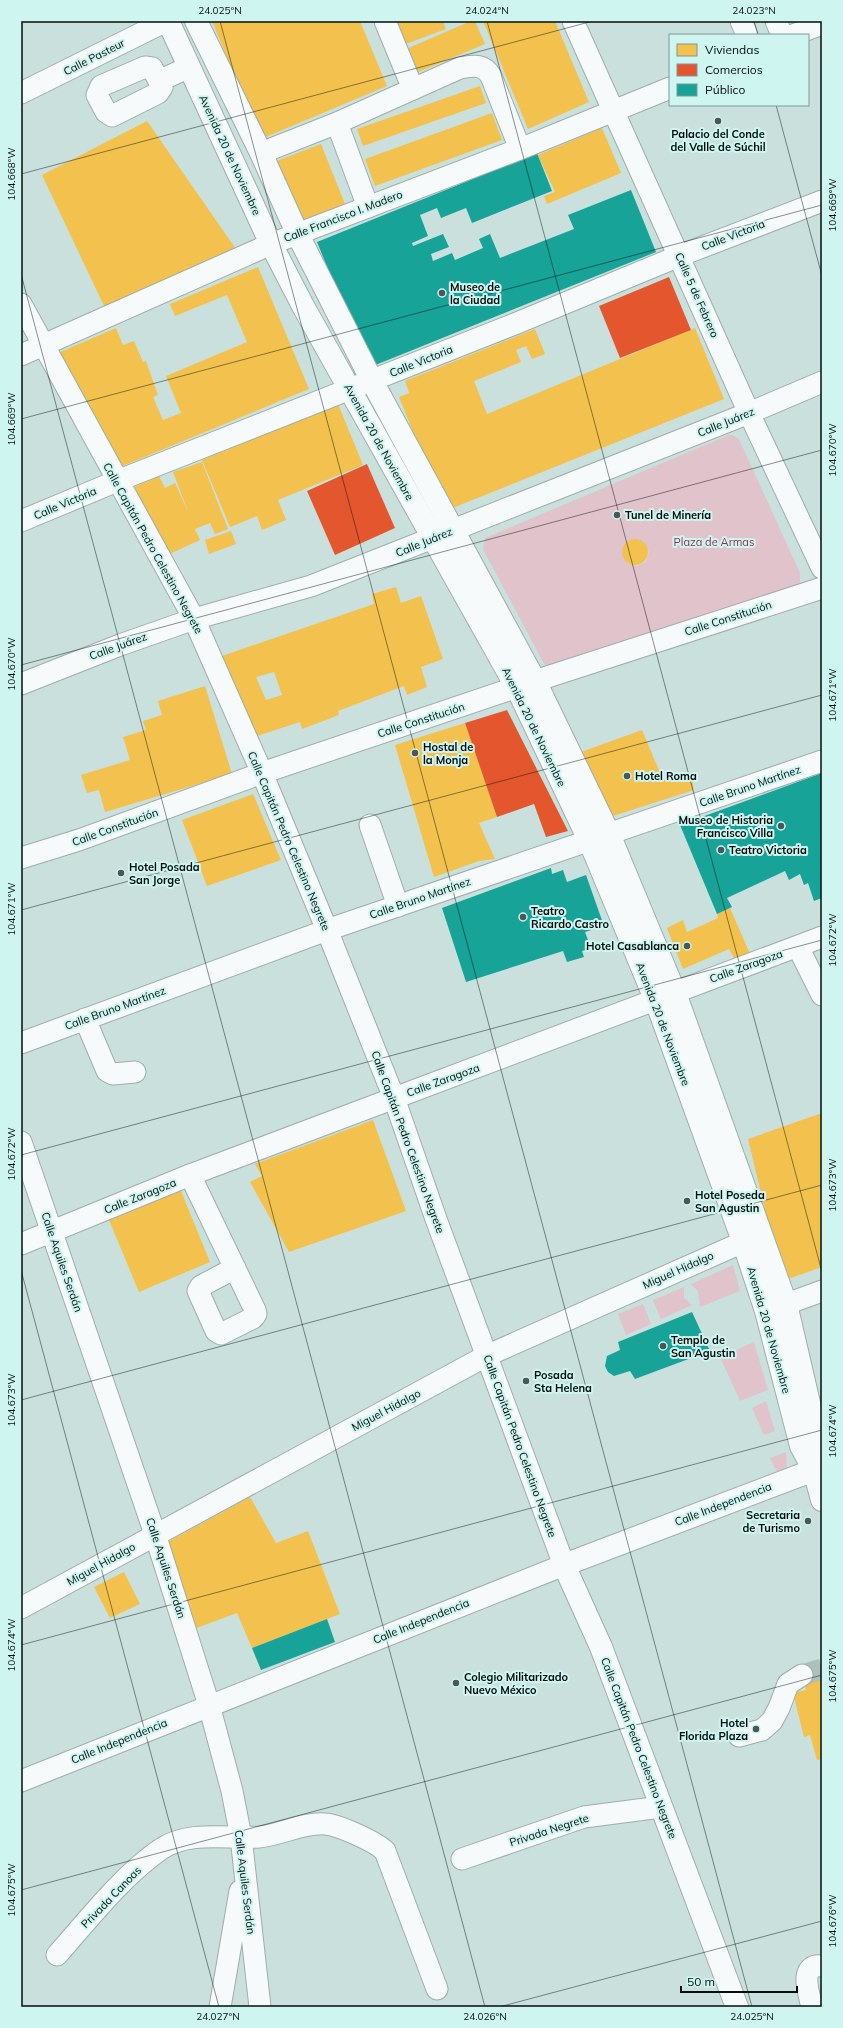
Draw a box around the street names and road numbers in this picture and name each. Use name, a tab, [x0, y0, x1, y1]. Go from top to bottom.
street label: Calle Pasteur	[61, 36, 127, 78]
street label: Avenida 20 de Noviembre	[196, 93, 264, 217]
street label: Calle Francisco I. Madero	[282, 187, 404, 245]
street label: Calle Victoria	[699, 216, 767, 254]
street label: Calle 5 de Febrero	[672, 250, 722, 340]
street label: Calle Victoria	[387, 342, 455, 380]
street label: Avenida 20 de Noviembre	[341, 381, 417, 503]
street label: Calle Juárez	[695, 404, 757, 440]
street label: Calle Capitán Pedro Celestino Negrete	[100, 460, 206, 636]
street label: Calle Victoria	[31, 483, 99, 523]
street label: Calle Juárez	[393, 524, 455, 560]
street label: Calle Constitución	[683, 597, 773, 639]
street label: Calle Juárez	[87, 629, 149, 663]
street label: Avenida 20 de Noviembre	[499, 665, 569, 789]
street label: Calle Constitución	[376, 699, 466, 741]
street label: Calle Capitán Pedro Celestino Negrete	[245, 749, 333, 933]
street label: Calle Bruno Martínez	[697, 762, 803, 810]
street label: Calle Constitución	[70, 805, 160, 849]
street label: Calle Bruno Martínez	[367, 874, 473, 922]
street label: Calle Zaragoza	[708, 946, 784, 986]
street label: Avenida 20 de Noviembre	[633, 960, 693, 1088]
street label: Calle Bruno Martínez	[63, 983, 168, 1033]
street label: Calle Capitán Pedro Celestino Negrete	[368, 1049, 448, 1235]
street label: Calle Zaragoza	[405, 1060, 481, 1100]
street label: Calle Zaragoza	[102, 1175, 178, 1217]
street label: Calle Aquiles Serdán	[38, 1210, 86, 1314]
street label: Miguel Hidalgo	[640, 1248, 716, 1292]
street label: Avenida 20 de Noviembre	[744, 1265, 794, 1395]
street label: Calle Capitán Pedro Celestino Negrete	[480, 1353, 560, 1539]
street label: Miguel Hidalgo	[349, 1386, 423, 1434]
street label: Calle Independencia	[673, 1479, 773, 1529]
street label: Calle Aquiles Serdán	[143, 1516, 189, 1620]
street label: Miguel Hidalgo	[64, 1539, 138, 1589]
street label: Calle Independencia	[371, 1595, 471, 1647]
street label: Calle Capitán Pedro Celestino Negrete	[598, 1655, 680, 1841]
street label: Calle Independencia	[69, 1715, 169, 1767]
street label: Privada Negrete	[508, 1811, 590, 1849]
street label: Calle Aquiles Serdán	[232, 1829, 258, 1935]
street label: Privada Canoas	[78, 1863, 144, 1931]

